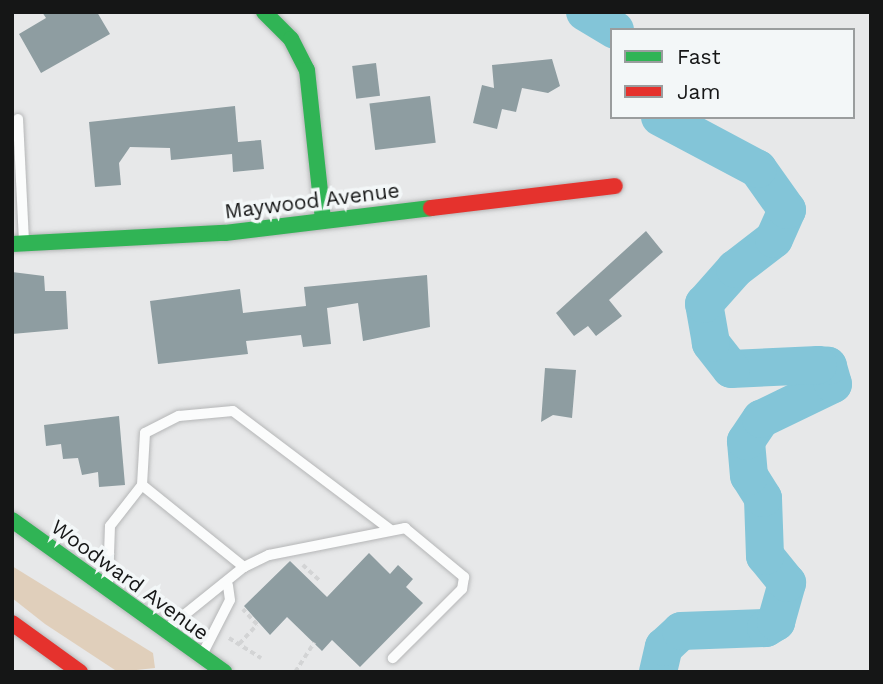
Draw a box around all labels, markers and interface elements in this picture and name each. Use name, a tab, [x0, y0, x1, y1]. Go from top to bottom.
legend	[610, 28, 855, 119]
text: Fast	[677, 44, 721, 69]
text: Jam	[677, 79, 720, 104]
street label: Maywood Avenue	[223, 178, 401, 224]
street label: Woodward Avenue	[46, 514, 214, 646]

